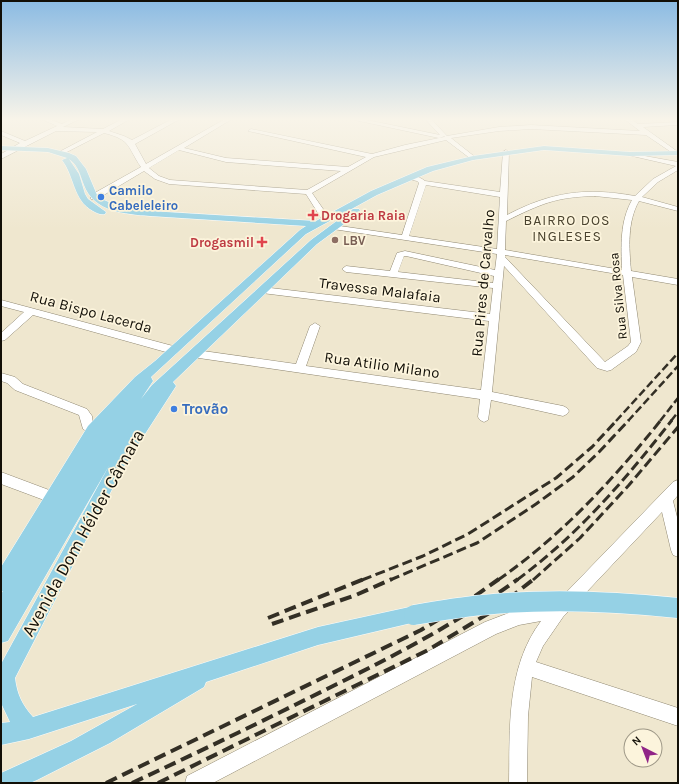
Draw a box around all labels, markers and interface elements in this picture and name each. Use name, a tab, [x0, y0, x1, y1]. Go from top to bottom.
place label: Camilo Cabeleleiro	[109, 183, 178, 213]
marker: Camilo Cabeleleiro	[96, 192, 106, 202]
place label: Drogaria Raia	[321, 208, 406, 223]
street label: Rua Pires de Carvalho	[468, 209, 498, 357]
marker: Drogaria Raia	[308, 210, 318, 220]
district label: BAIRRO DOS INGLESES	[524, 212, 610, 245]
place label: LBV	[343, 233, 366, 248]
place label: Drogasmil	[190, 235, 254, 250]
marker: LBV	[330, 235, 340, 245]
marker: Drogasmil	[257, 237, 267, 247]
street label: Rua Silva Rosa	[606, 252, 630, 340]
street label: Travessa Malafaia	[318, 274, 442, 306]
street label: Rua Bispo Lacerda	[28, 287, 154, 337]
street label: Rua Atilio Milano	[323, 348, 441, 382]
place label: Trovão	[182, 400, 228, 418]
marker: Trovão	[169, 404, 179, 414]
street label: Avenida Dom Hélder Câmara	[17, 426, 149, 640]
north arrow	[623, 728, 663, 768]
text: N	[629, 733, 644, 748]

